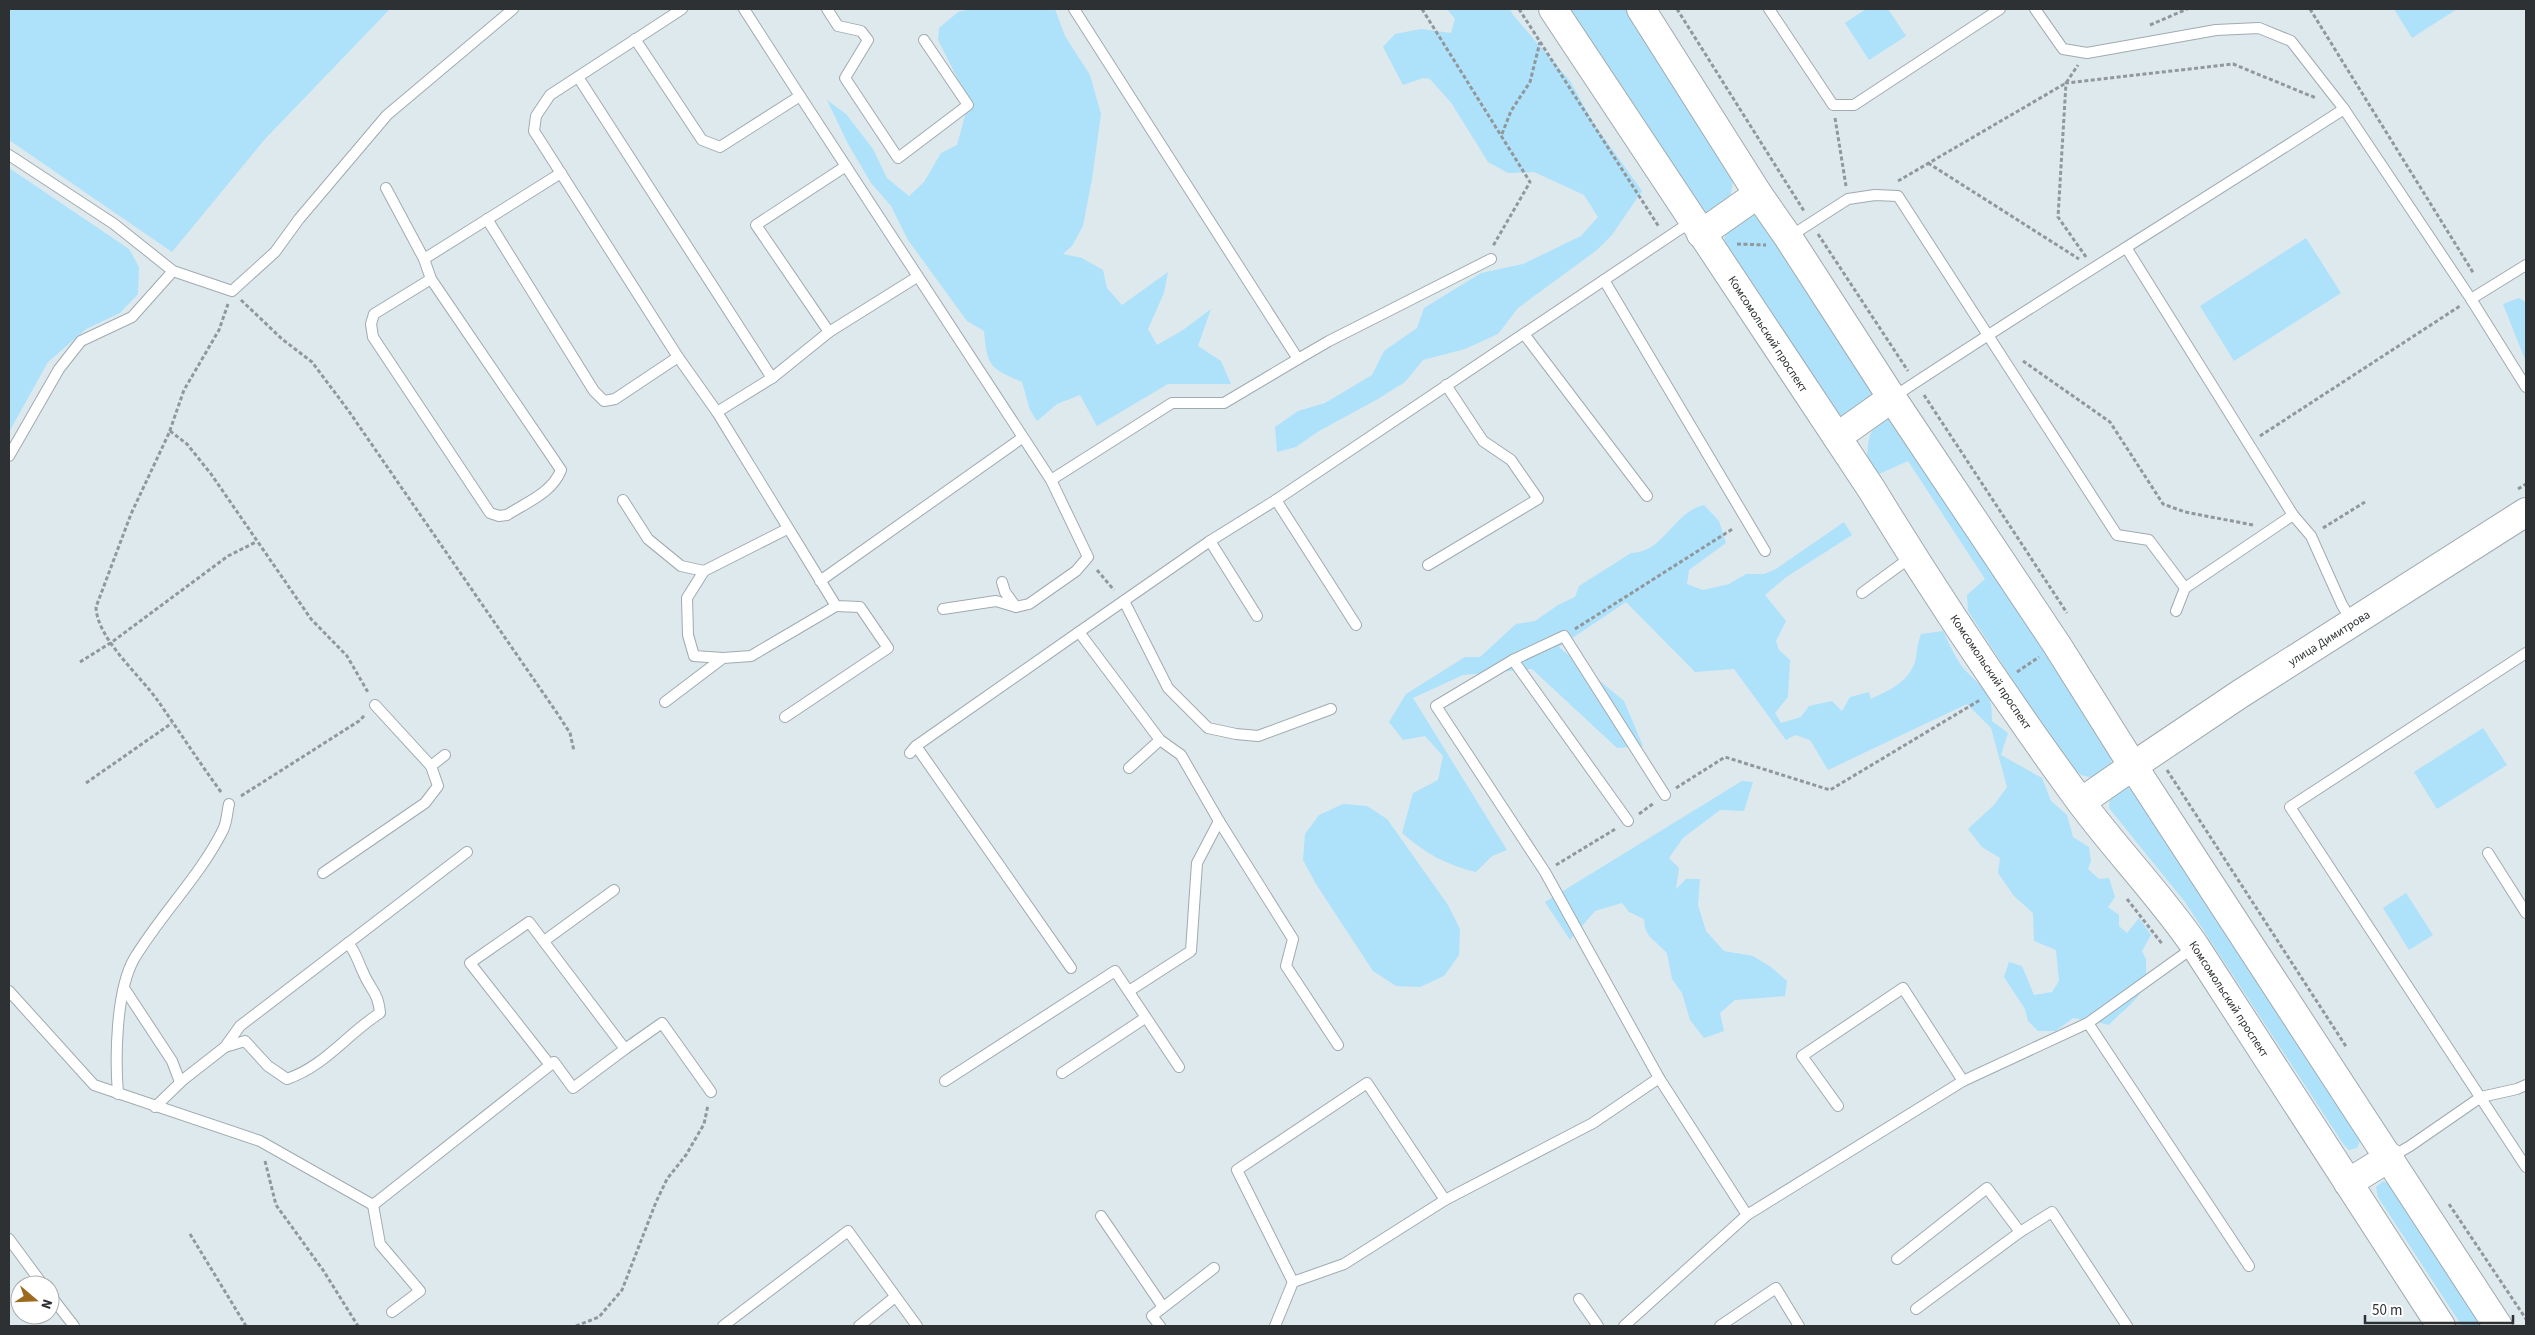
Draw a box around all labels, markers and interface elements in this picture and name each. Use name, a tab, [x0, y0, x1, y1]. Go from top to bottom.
street label: Комсомольский проспект	[1724, 273, 1812, 396]
street label: улица Димитрова	[2285, 606, 2373, 670]
street label: Комсомольский проспект	[1946, 611, 2036, 734]
street label: Комсомольский проспект	[2185, 938, 2273, 1061]
north arrow	[10, 1275, 60, 1325]
scale bar	[2365, 1292, 2512, 1324]
text: N	[35, 1296, 57, 1312]
text: 50 m	[2372, 1300, 2402, 1321]

